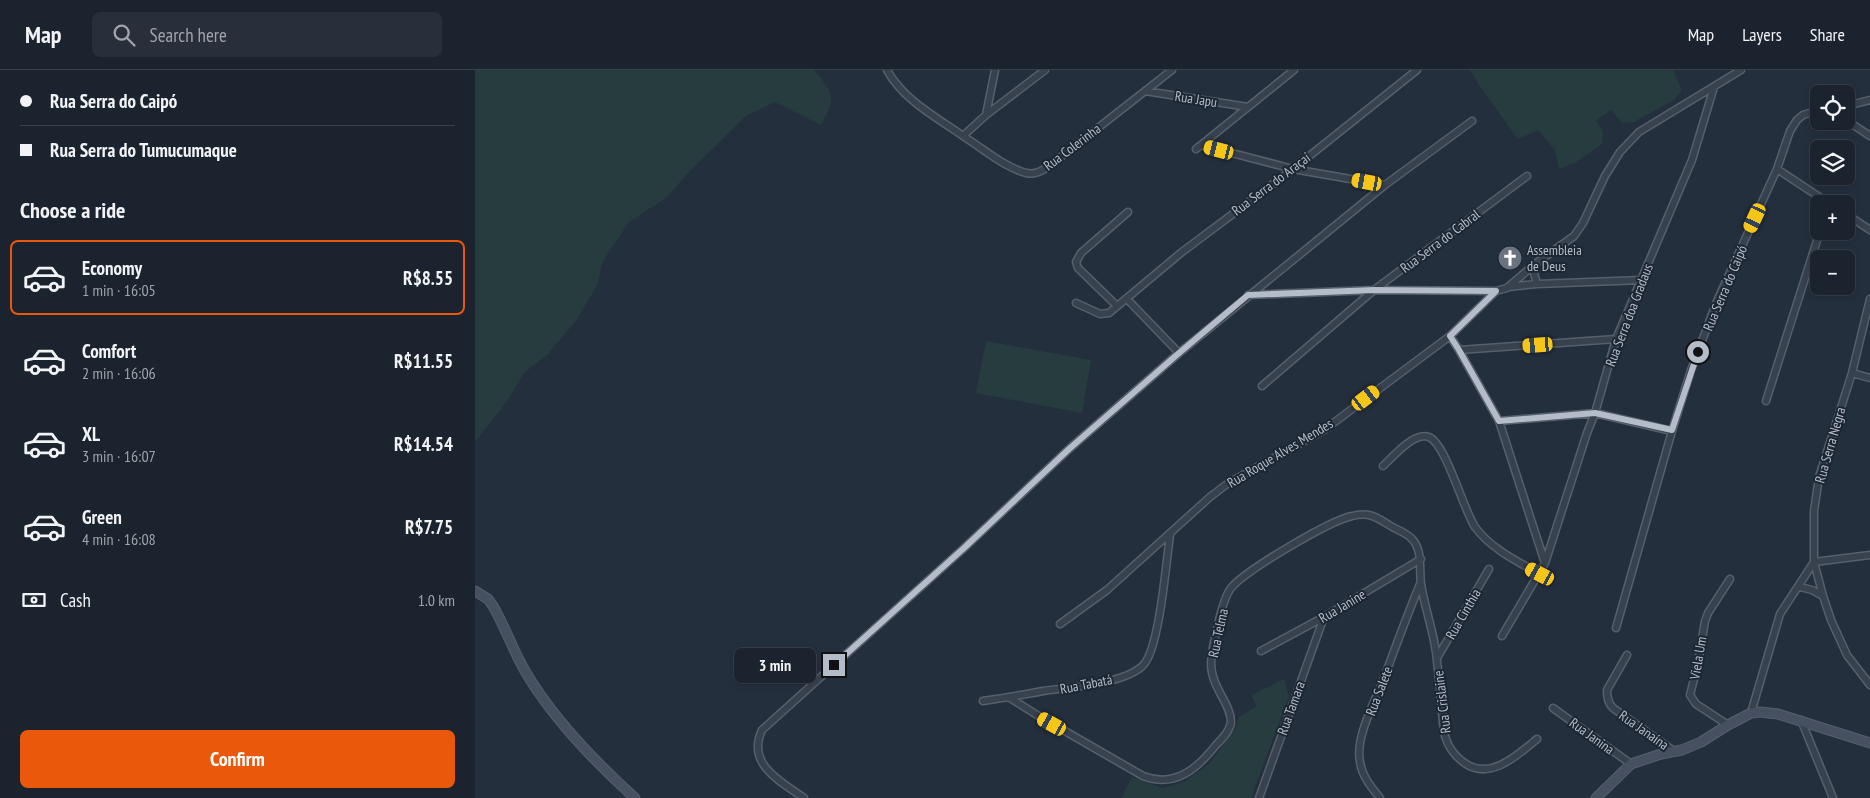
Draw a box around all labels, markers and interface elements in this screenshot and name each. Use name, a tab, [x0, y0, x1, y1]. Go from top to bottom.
search box	[92, 12, 442, 57]
text: Map	[25, 19, 62, 50]
icon: search	[110, 21, 138, 49]
text: Search here	[150, 23, 227, 47]
text: Map	[1688, 23, 1714, 46]
text: Layers	[1742, 23, 1782, 46]
text: Share	[1810, 23, 1845, 46]
map controls	[1810, 85, 1855, 295]
button: locate	[1810, 85, 1855, 130]
street label: Rua Japu	[1174, 87, 1218, 111]
text: Rua Serra do Caipó	[50, 89, 177, 113]
street label: Rua Colerinha	[1040, 120, 1104, 174]
text: Rua Serra do Tumucumaque	[50, 138, 237, 162]
car	[1202, 139, 1235, 161]
button: layers	[1810, 140, 1855, 185]
street label: Rua Serra do Araçaí	[1228, 149, 1314, 219]
car	[1350, 172, 1383, 192]
button: +	[1810, 195, 1855, 240]
text: Choose a ride	[20, 196, 125, 224]
car	[1741, 201, 1768, 235]
street label: Rua Serra do Cabral	[1397, 205, 1484, 277]
place label: Assembleia de Deus	[1527, 241, 1582, 275]
street label: Rua Serra do Caipó	[1699, 242, 1751, 334]
church icon: Assembleia de Deus	[1497, 245, 1523, 271]
button: −	[1810, 250, 1855, 295]
icon: car	[22, 255, 67, 300]
text: Economy	[82, 256, 142, 280]
street label: Rua Serra doa Gradaus	[1601, 261, 1657, 369]
text: R$8.55	[403, 266, 453, 290]
text: 1 min · 16:05	[82, 280, 156, 300]
car	[1522, 336, 1553, 354]
icon: car	[22, 338, 67, 383]
text: Comfort	[82, 339, 136, 363]
route start	[1687, 341, 1709, 363]
text: R$11.55	[394, 349, 453, 373]
text: 2 min · 16:06	[82, 363, 156, 383]
car	[1349, 383, 1382, 413]
street label: Rua Serra Negra	[1811, 405, 1849, 485]
street label: Rua Roque Alves Mendes	[1224, 414, 1336, 492]
icon: car	[22, 421, 67, 466]
text: XL	[82, 422, 100, 446]
text: R$14.54	[394, 432, 453, 456]
text: 3 min · 16:07	[82, 446, 156, 466]
icon: car	[22, 504, 67, 549]
text: Green	[82, 505, 122, 529]
text: R$7.75	[405, 515, 453, 539]
text: 4 min · 16:08	[82, 529, 156, 549]
car	[1523, 560, 1556, 588]
street label: Rua Janine	[1315, 585, 1369, 627]
street label: Rua Cinthia	[1441, 585, 1485, 643]
icon: cash	[20, 586, 48, 614]
text: Cash	[60, 588, 91, 612]
text: 1.0 km	[418, 590, 455, 610]
street label: Rua Telma	[1204, 607, 1232, 659]
street label: Viela Um	[1685, 635, 1711, 682]
callout: 3 min	[734, 648, 817, 682]
route end	[823, 654, 845, 676]
text: 3 min	[759, 655, 791, 675]
street label: Rua Salete	[1361, 664, 1397, 718]
street label: Rua Crislaine	[1429, 669, 1455, 734]
street label: Rua Tabatá	[1058, 670, 1114, 698]
street label: Rua Tamara	[1273, 679, 1309, 737]
street label: Rua Janaína	[1616, 706, 1672, 754]
car	[1035, 710, 1068, 738]
street label: Rua Janina	[1566, 714, 1618, 758]
button: Confirm	[20, 730, 455, 788]

